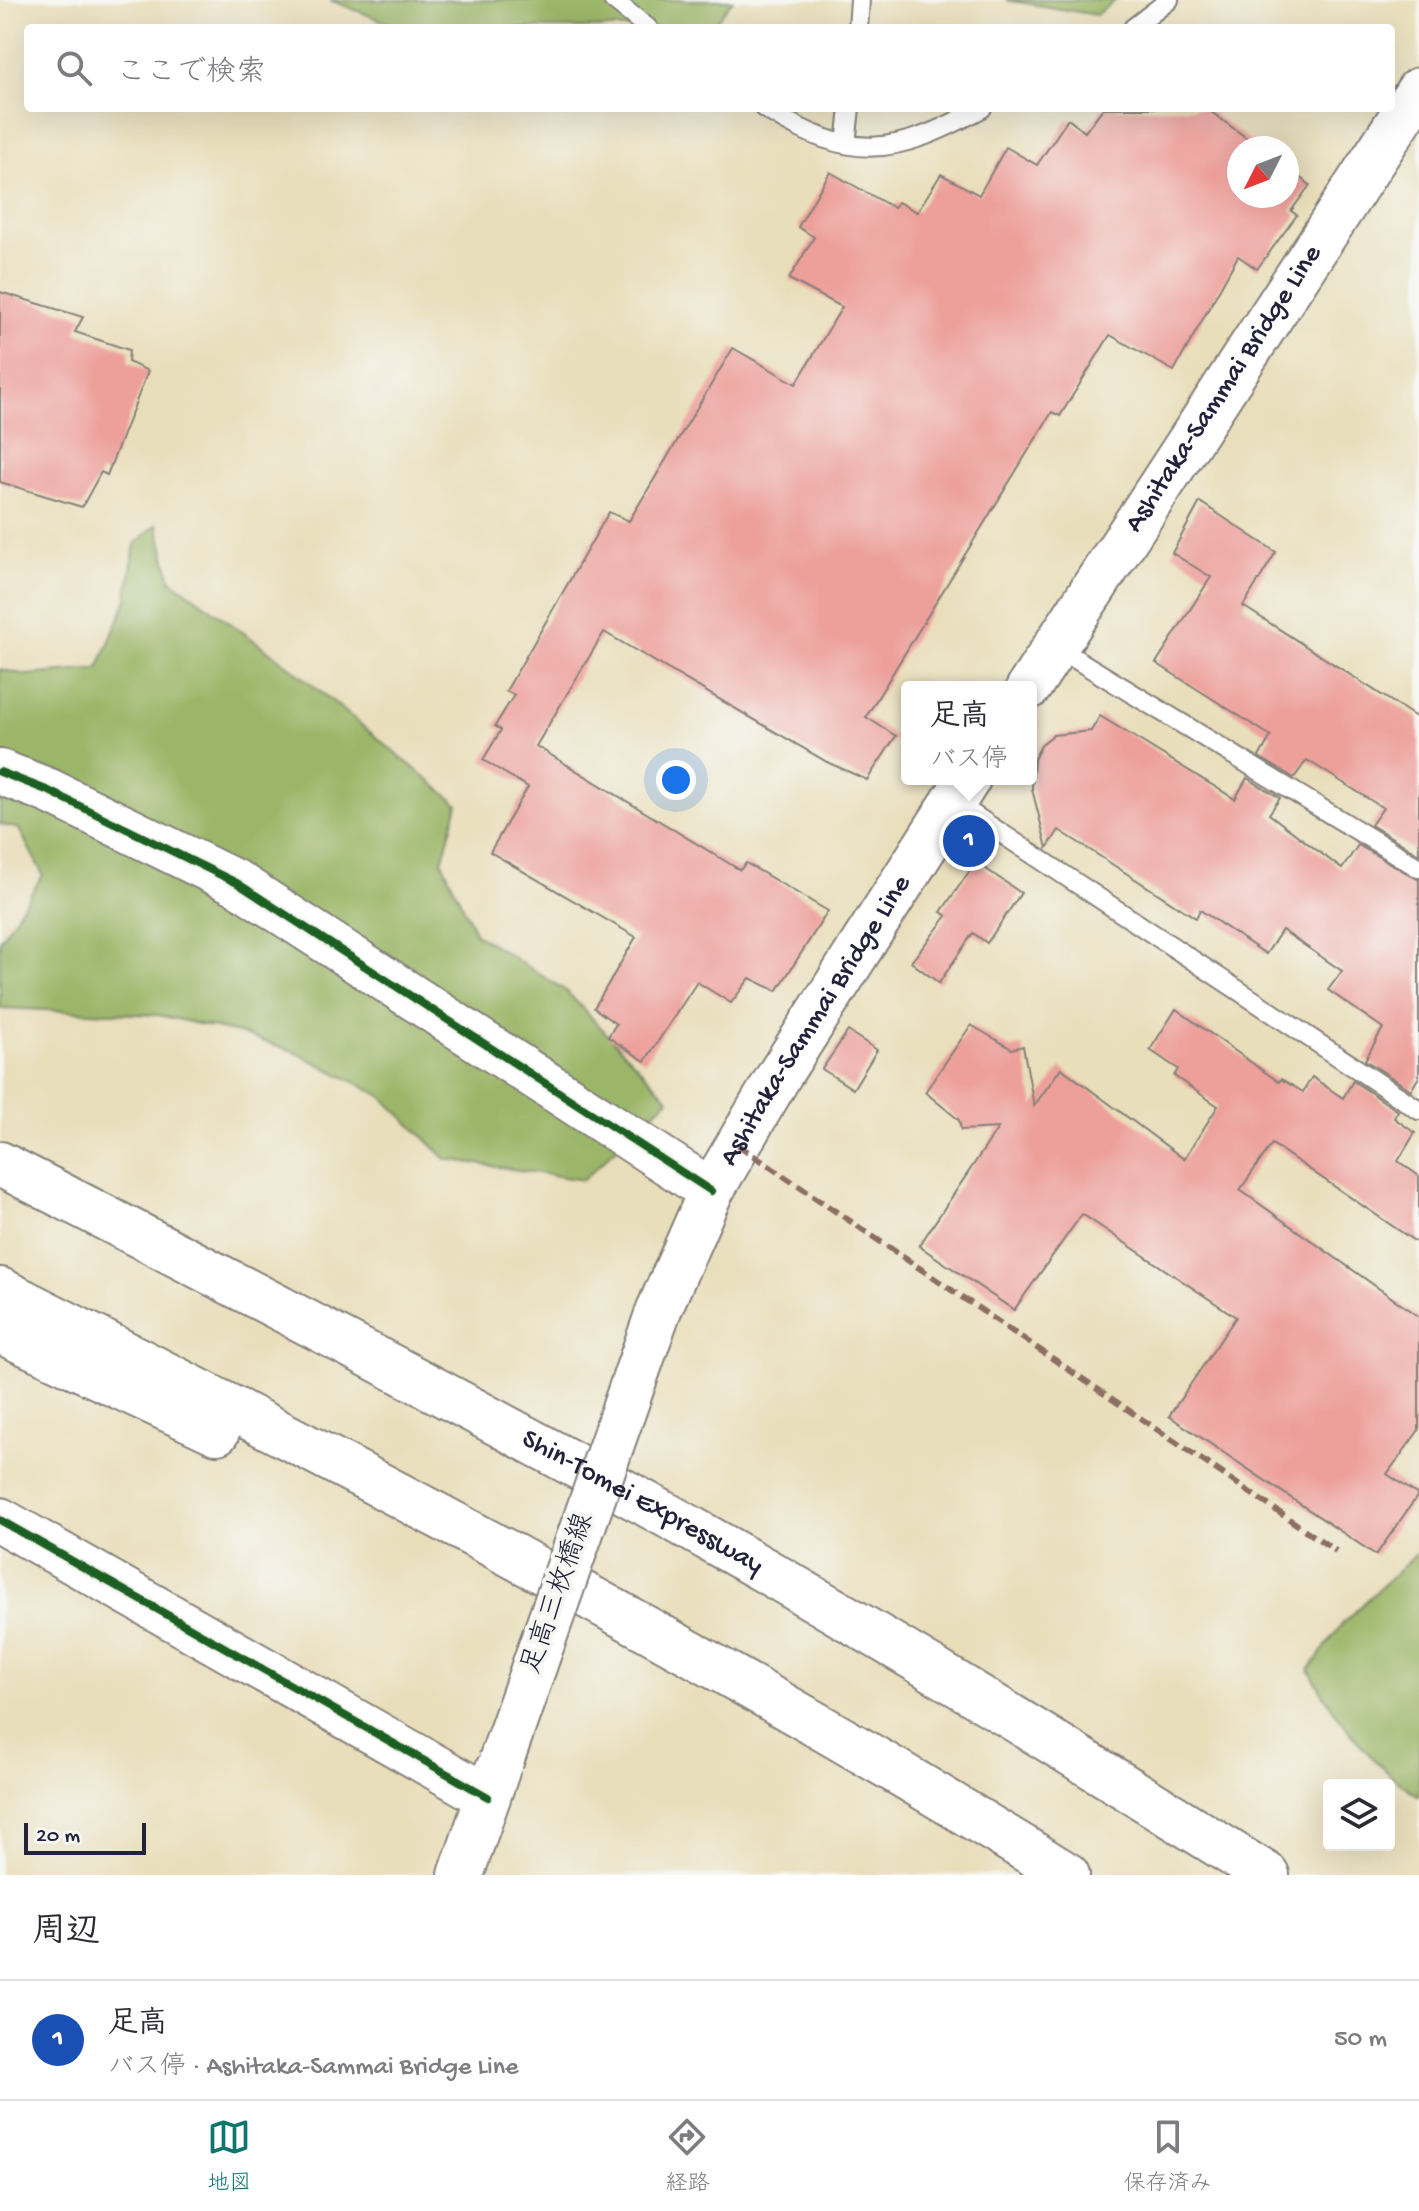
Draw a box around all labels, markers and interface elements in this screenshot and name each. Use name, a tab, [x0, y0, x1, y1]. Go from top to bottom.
search box	[24, 24, 1395, 112]
icon: search	[52, 46, 96, 90]
text: ここで検索	[116, 57, 266, 92]
north arrow	[1227, 136, 1299, 208]
street label: Ashitaka-Sammai Bridge Line	[1118, 239, 1330, 539]
popup	[901, 681, 1037, 785]
text: 足高	[930, 701, 990, 736]
text: バス停	[930, 746, 1008, 777]
your location	[656, 760, 696, 800]
pin: 1	[943, 811, 995, 871]
street label: Ashitaka-Sammai Bridge Line	[713, 869, 919, 1172]
street label: Shin-Tomei Expressway	[516, 1423, 769, 1582]
street label: 足高三枚橋線	[515, 1509, 602, 1679]
map controls	[1323, 1779, 1395, 1851]
button: layers	[1323, 1779, 1395, 1851]
scale bar	[24, 1819, 146, 1855]
text: 20 m	[36, 1824, 80, 1850]
text: 周辺	[32, 1914, 100, 1954]
text: 足高	[108, 2008, 168, 2043]
text: 1	[53, 2025, 63, 2056]
text: 50 m	[1334, 2025, 1387, 2056]
text: バス停 · Ashitaka-Sammai Bridge Line	[108, 2053, 519, 2084]
tab: 地図	[207, 2115, 251, 2198]
tab: 経路	[665, 2115, 710, 2198]
tab: 保存済み	[1124, 2115, 1212, 2198]

